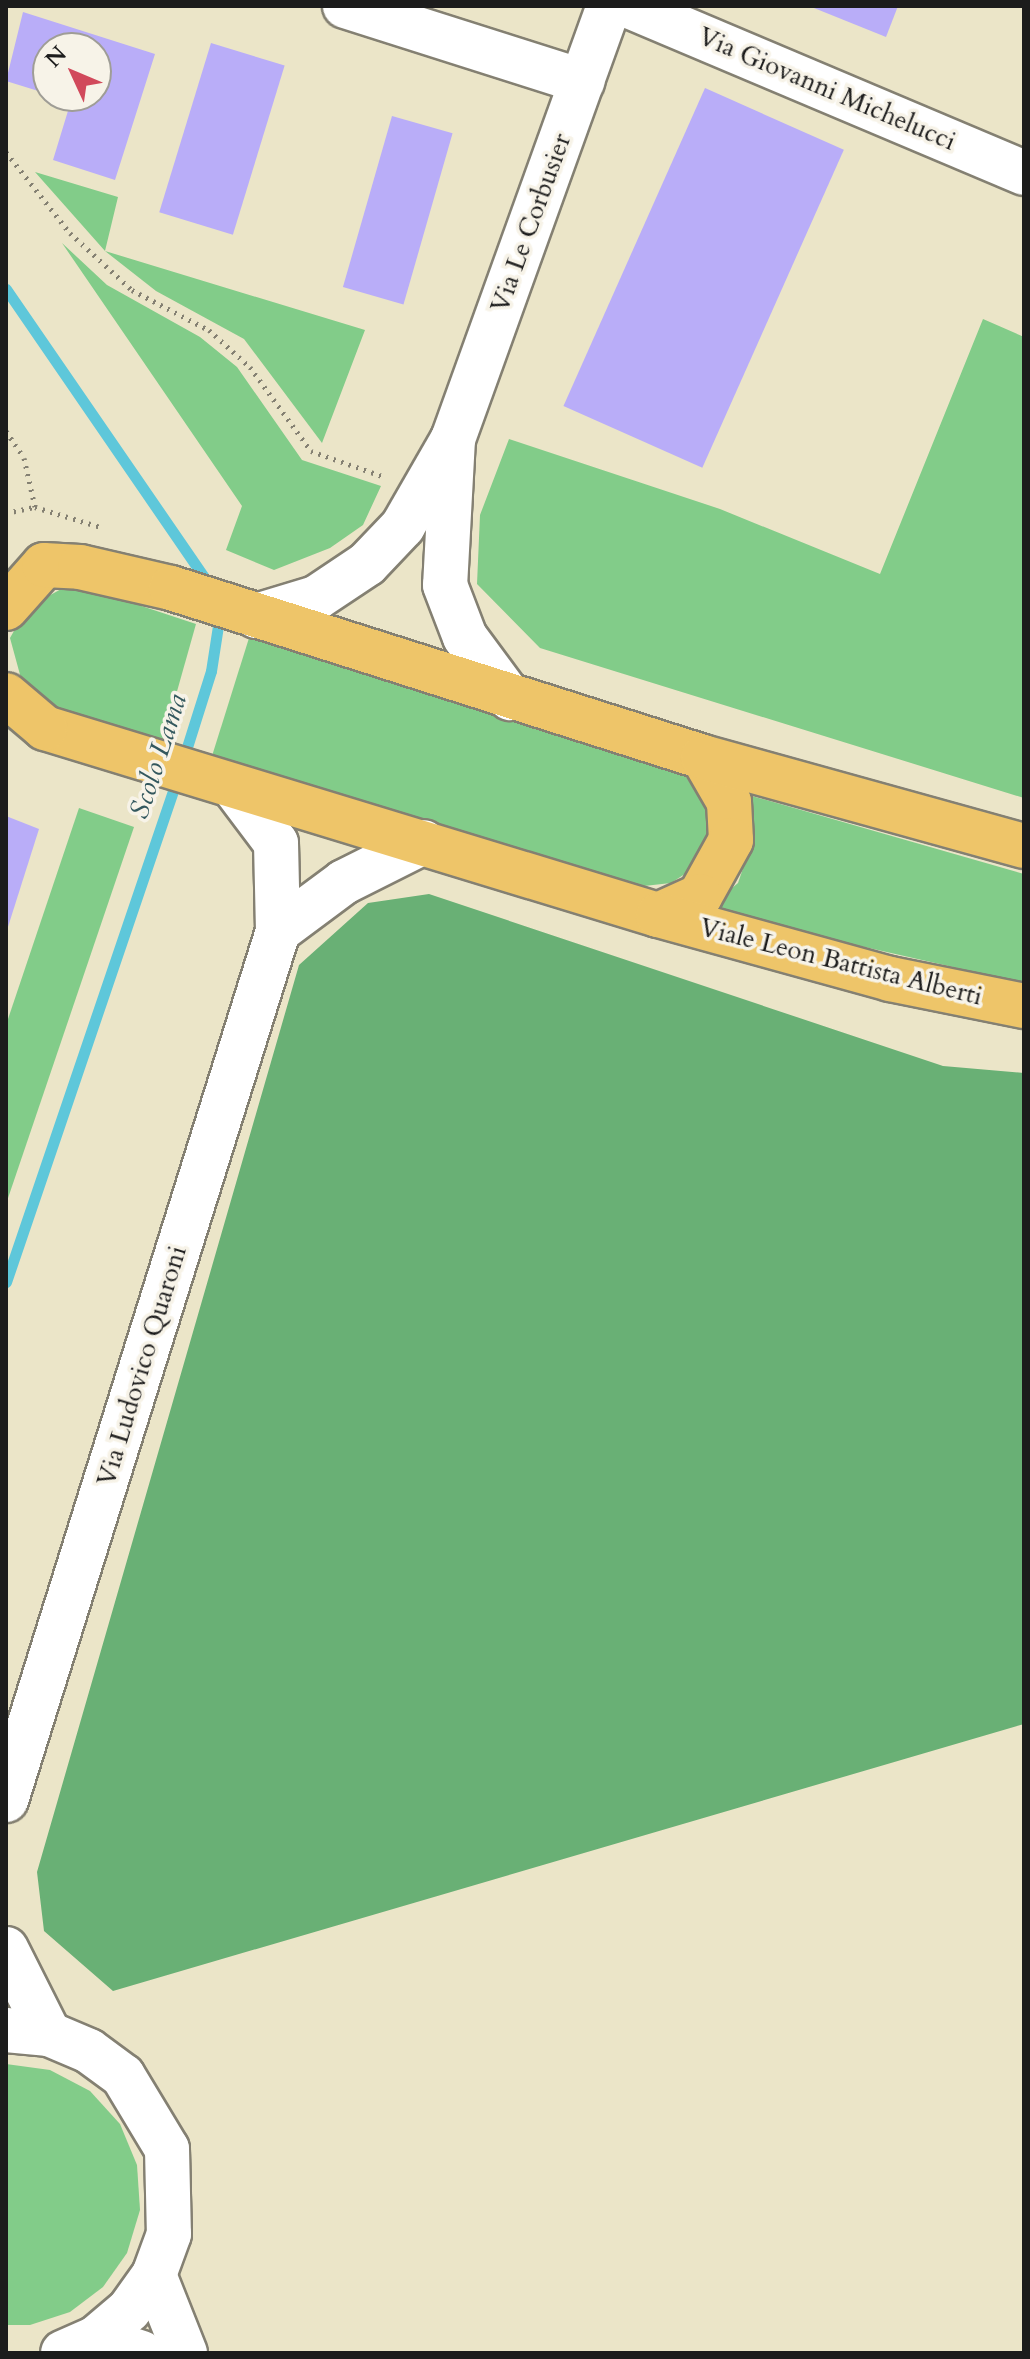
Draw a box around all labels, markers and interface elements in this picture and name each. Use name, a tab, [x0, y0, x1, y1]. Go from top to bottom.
street label: Via Giovanni Michelucci	[694, 21, 960, 157]
north arrow	[32, 32, 112, 112]
text: N	[39, 39, 74, 74]
street label: Via Le Corbusier	[484, 129, 578, 317]
water label: Scolo Lama	[122, 689, 194, 823]
street label: Viale Leon Battista Alberti	[697, 912, 985, 1012]
street label: Via Ludovico Quaroni	[91, 1242, 193, 1490]

